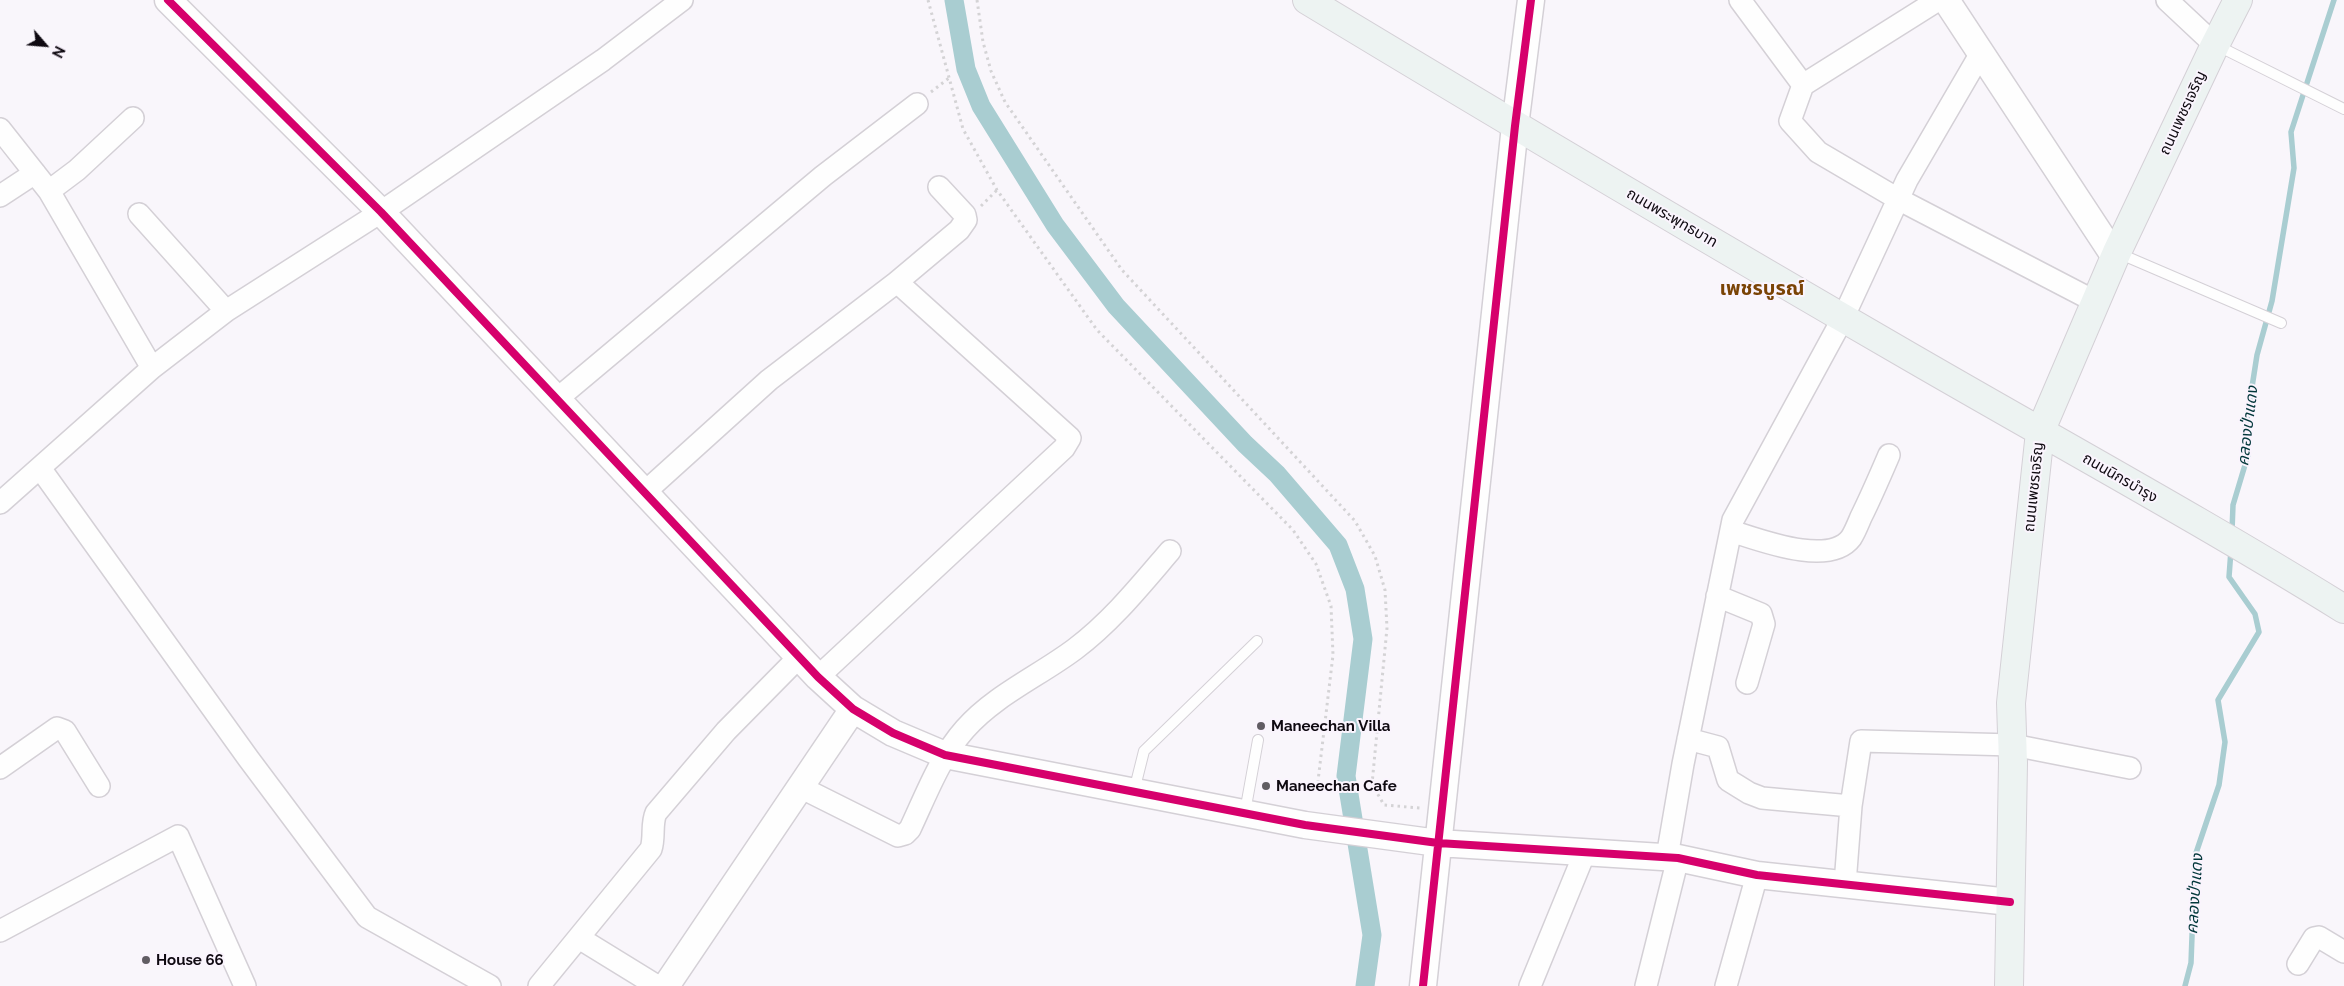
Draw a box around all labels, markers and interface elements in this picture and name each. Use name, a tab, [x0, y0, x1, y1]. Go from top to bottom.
north arrow	[20, 20, 70, 70]
text: N	[49, 43, 68, 60]
street label: ถนนเพชรเจริญ	[2156, 68, 2210, 158]
street label: ถนนพระพุทธบาท	[1623, 185, 1721, 251]
district label: เพชรบูรณ์	[1719, 277, 1805, 301]
water label: คลองป่าแดง	[2234, 385, 2262, 467]
street label: ถนนเพชรเจริญ	[2020, 441, 2048, 533]
street label: ถนนนิกรบำรุง	[2079, 449, 2161, 507]
place label: Maneechan Villa	[1271, 717, 1390, 735]
marker: Maneechan Villa	[1255, 720, 1267, 732]
place label: Maneechan Cafe	[1276, 777, 1397, 795]
marker: Maneechan Cafe	[1260, 780, 1272, 792]
water label: คลองป่าแดง	[2183, 853, 2207, 935]
place label: House 66	[156, 951, 224, 969]
marker: House 66	[140, 954, 152, 966]

